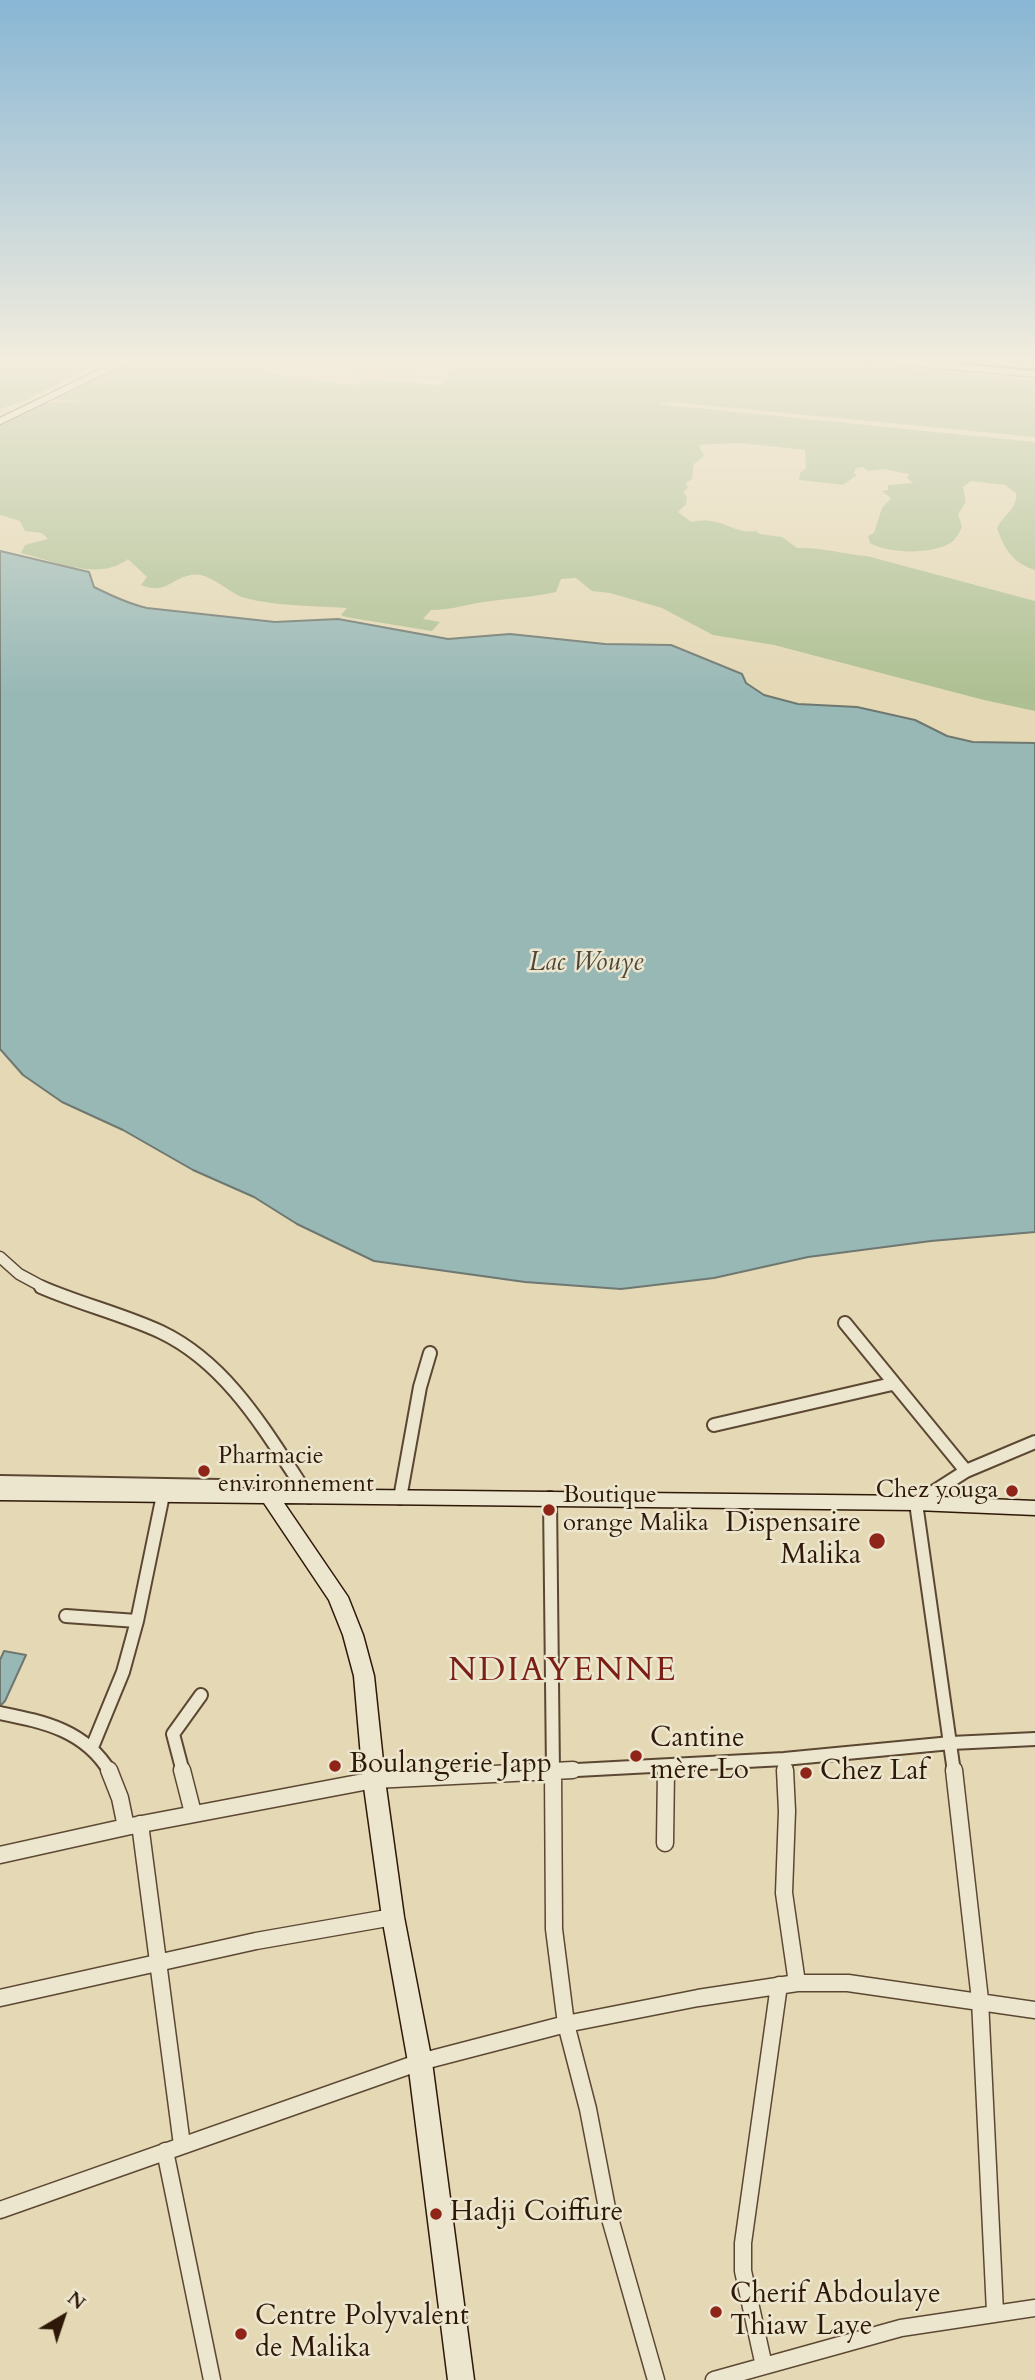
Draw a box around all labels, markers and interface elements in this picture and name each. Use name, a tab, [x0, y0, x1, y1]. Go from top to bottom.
water label: Lac Wouye	[529, 948, 643, 980]
place label: Pharmacie environnement	[218, 1443, 374, 1499]
marker: Pharmacie environnement	[196, 1463, 212, 1479]
place label: Chez youga	[876, 1477, 998, 1505]
place label: Boutique orange Malika	[563, 1482, 709, 1538]
marker: Chez youga	[1004, 1483, 1020, 1499]
marker: Boutique orange Malika	[541, 1502, 557, 1518]
place label: Dispensaire Malika	[725, 1508, 861, 1574]
marker: Dispensaire Malika	[867, 1531, 887, 1551]
district label: NDIAYENNE	[449, 1652, 677, 1692]
place label: Cantine mère Lo	[650, 1723, 749, 1789]
marker: Cantine mère Lo	[628, 1748, 644, 1764]
place label: Boulangerie Japp	[349, 1749, 552, 1783]
place label: Chez Laf	[820, 1756, 927, 1790]
marker: Boulangerie Japp	[327, 1758, 343, 1774]
marker: Chez Laf	[798, 1765, 814, 1781]
place label: Hadji Coiffure	[450, 2197, 623, 2231]
marker: Hadji Coiffure	[428, 2206, 444, 2222]
place label: Cherif Abdoulaye Thiaw Laye	[730, 2279, 941, 2345]
north arrow	[28, 2282, 98, 2352]
text: N	[62, 2285, 91, 2316]
place label: Centre Polyvalent de Malika	[255, 2301, 469, 2367]
marker: Cherif Abdoulaye Thiaw Laye	[708, 2304, 724, 2320]
marker: Centre Polyvalent de Malika	[233, 2326, 249, 2342]

